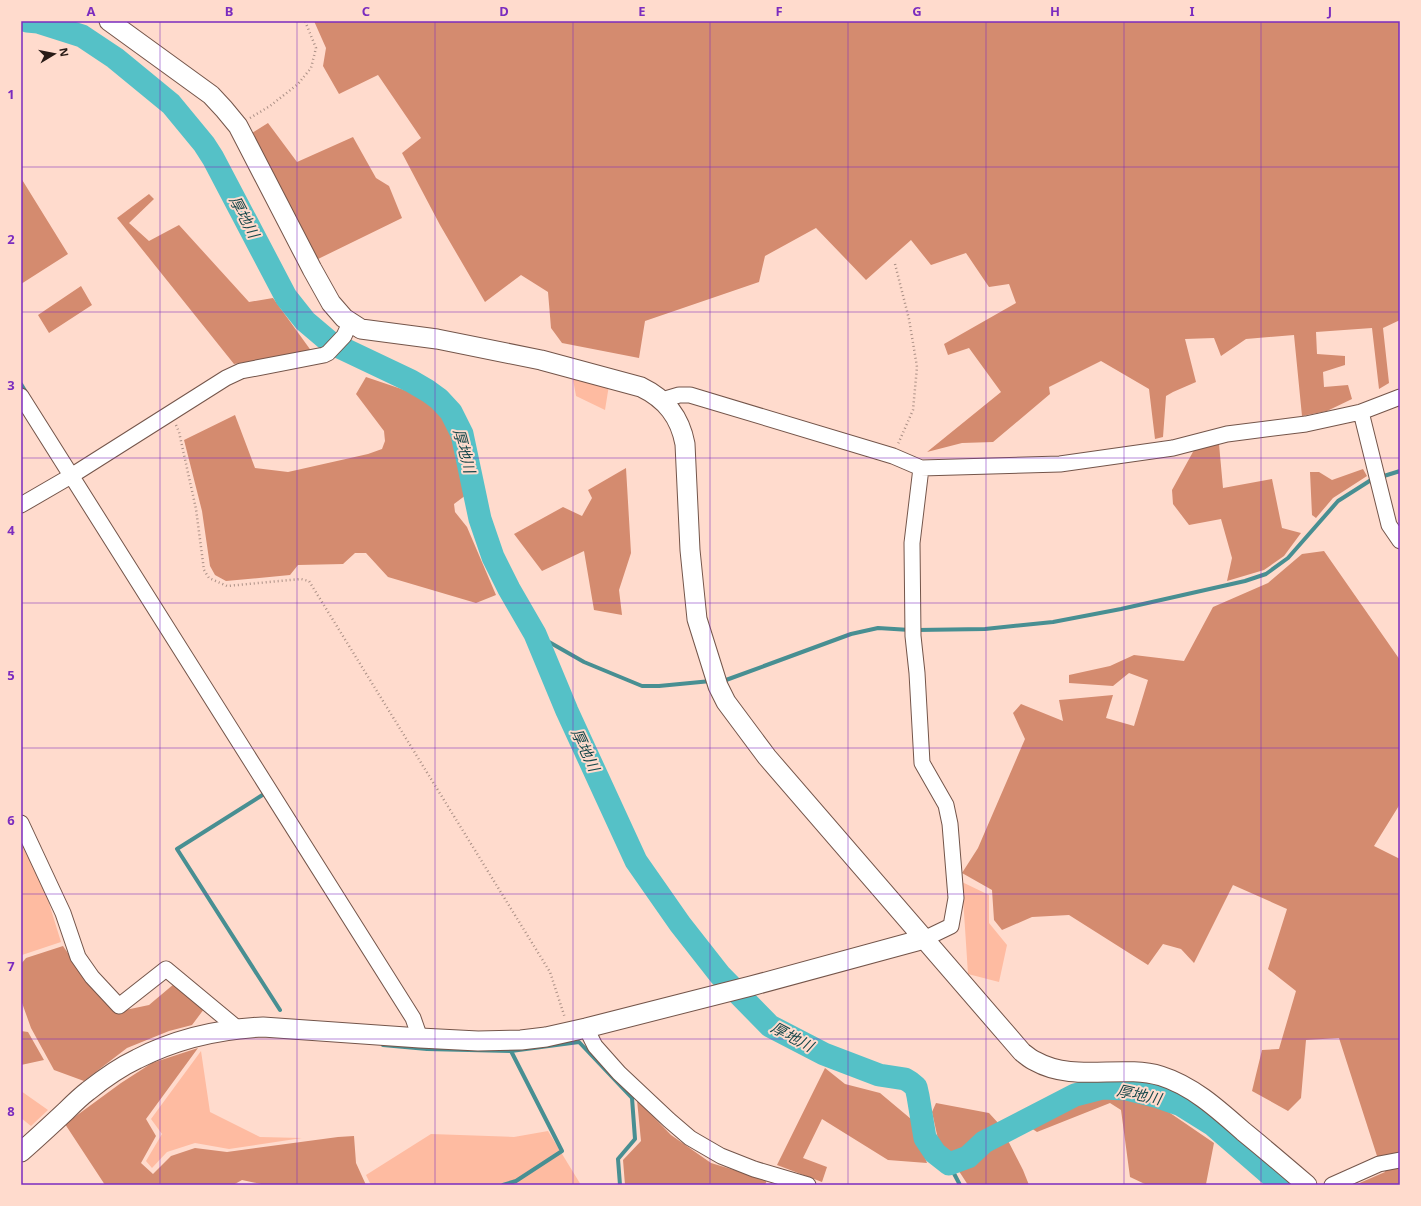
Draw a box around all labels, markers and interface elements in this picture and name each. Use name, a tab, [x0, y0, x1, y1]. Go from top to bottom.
text: A	[87, 2, 96, 20]
text: B	[225, 2, 233, 20]
text: C	[362, 2, 370, 20]
text: D	[499, 2, 509, 20]
text: E	[638, 2, 646, 20]
text: F	[775, 2, 783, 20]
text: G	[912, 2, 922, 20]
text: H	[1050, 2, 1060, 20]
text: I	[1189, 2, 1195, 20]
text: J	[1327, 2, 1332, 20]
north arrow	[34, 34, 74, 74]
text: N	[56, 46, 73, 58]
text: 1	[7, 85, 15, 103]
water label: 厚地川	[225, 192, 265, 243]
text: 2	[7, 230, 15, 248]
text: 3	[7, 376, 15, 394]
water label: 厚地川	[449, 426, 481, 477]
text: 4	[7, 521, 15, 539]
text: 5	[7, 666, 15, 684]
water label: 厚地川	[567, 725, 605, 776]
text: 6	[7, 811, 15, 829]
text: 7	[7, 957, 15, 975]
water label: 厚地川	[768, 1017, 819, 1056]
water label: 厚地川	[1115, 1080, 1165, 1109]
text: 8	[7, 1102, 15, 1120]

